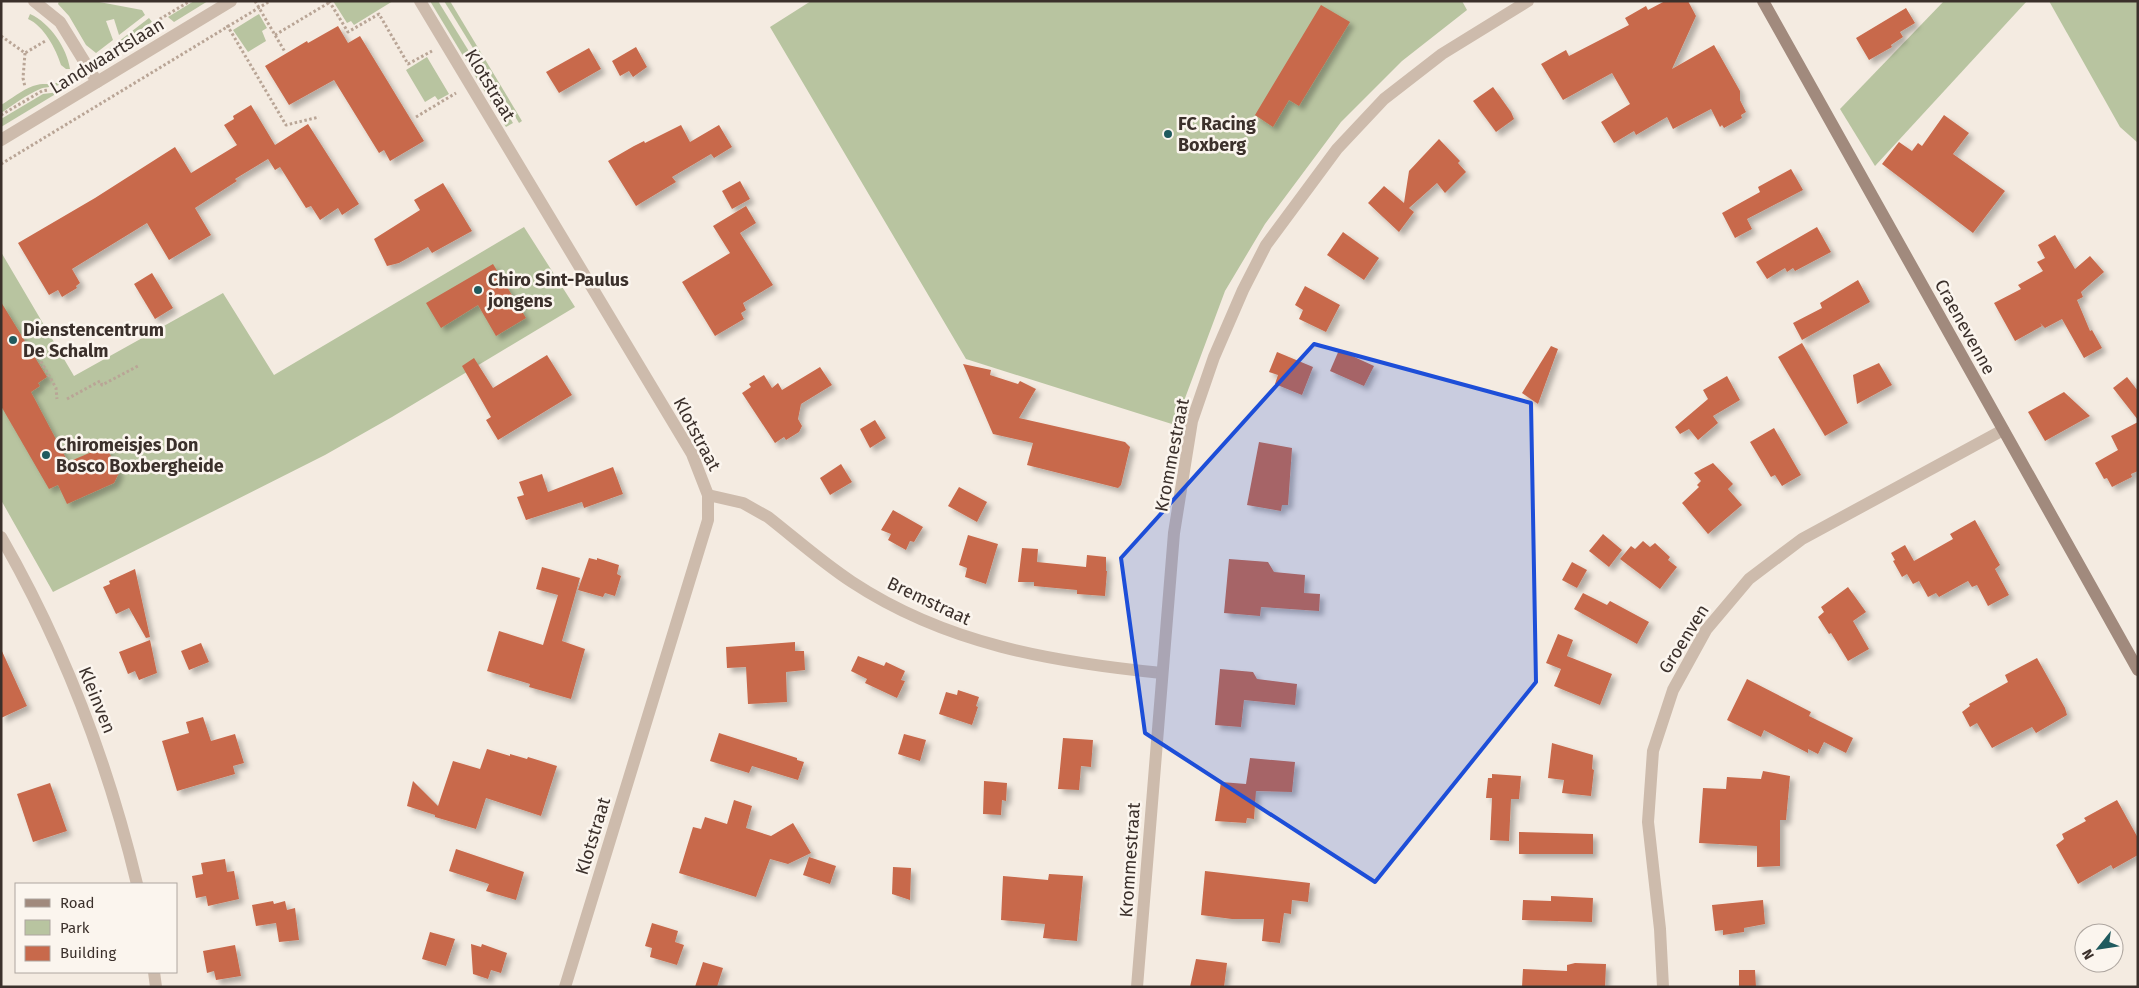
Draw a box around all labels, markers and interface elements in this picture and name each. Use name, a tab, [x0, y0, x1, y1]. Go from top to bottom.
street label: Landwaartslaan	[46, 13, 168, 99]
street label: Klotstraat	[460, 45, 520, 125]
place label: FC Racing Boxberg	[1178, 113, 1256, 156]
marker: FC Racing Boxberg	[1162, 128, 1174, 140]
place label: Chiro Sint-Paulus jongens	[487, 269, 629, 312]
street label: Craenevenne	[1930, 276, 2000, 378]
marker: Chiro Sint-Paulus jongens	[472, 284, 484, 296]
place label: Dienstencentrum De Schalm	[23, 319, 164, 362]
marker: Dienstencentrum De Schalm	[7, 334, 19, 346]
street label: Klotstraat	[669, 394, 726, 475]
street label: Krommestraat	[1150, 396, 1194, 514]
place label: Chiromeisjes Don Bosco Boxbergheide	[56, 434, 224, 477]
marker: Chiromeisjes Don Bosco Boxbergheide	[40, 449, 52, 461]
street label: Bremstraat	[884, 572, 975, 630]
street label: Groenven	[1654, 600, 1714, 678]
street label: Kleinven	[74, 663, 120, 737]
street label: Klotstraat	[571, 794, 615, 877]
street label: Krommestraat	[1115, 801, 1145, 918]
legend	[15, 883, 178, 973]
text: Road	[60, 894, 95, 912]
text: Park	[60, 919, 90, 937]
north arrow	[2074, 923, 2124, 973]
text: Building	[60, 944, 116, 962]
text: N	[2078, 946, 2098, 963]

